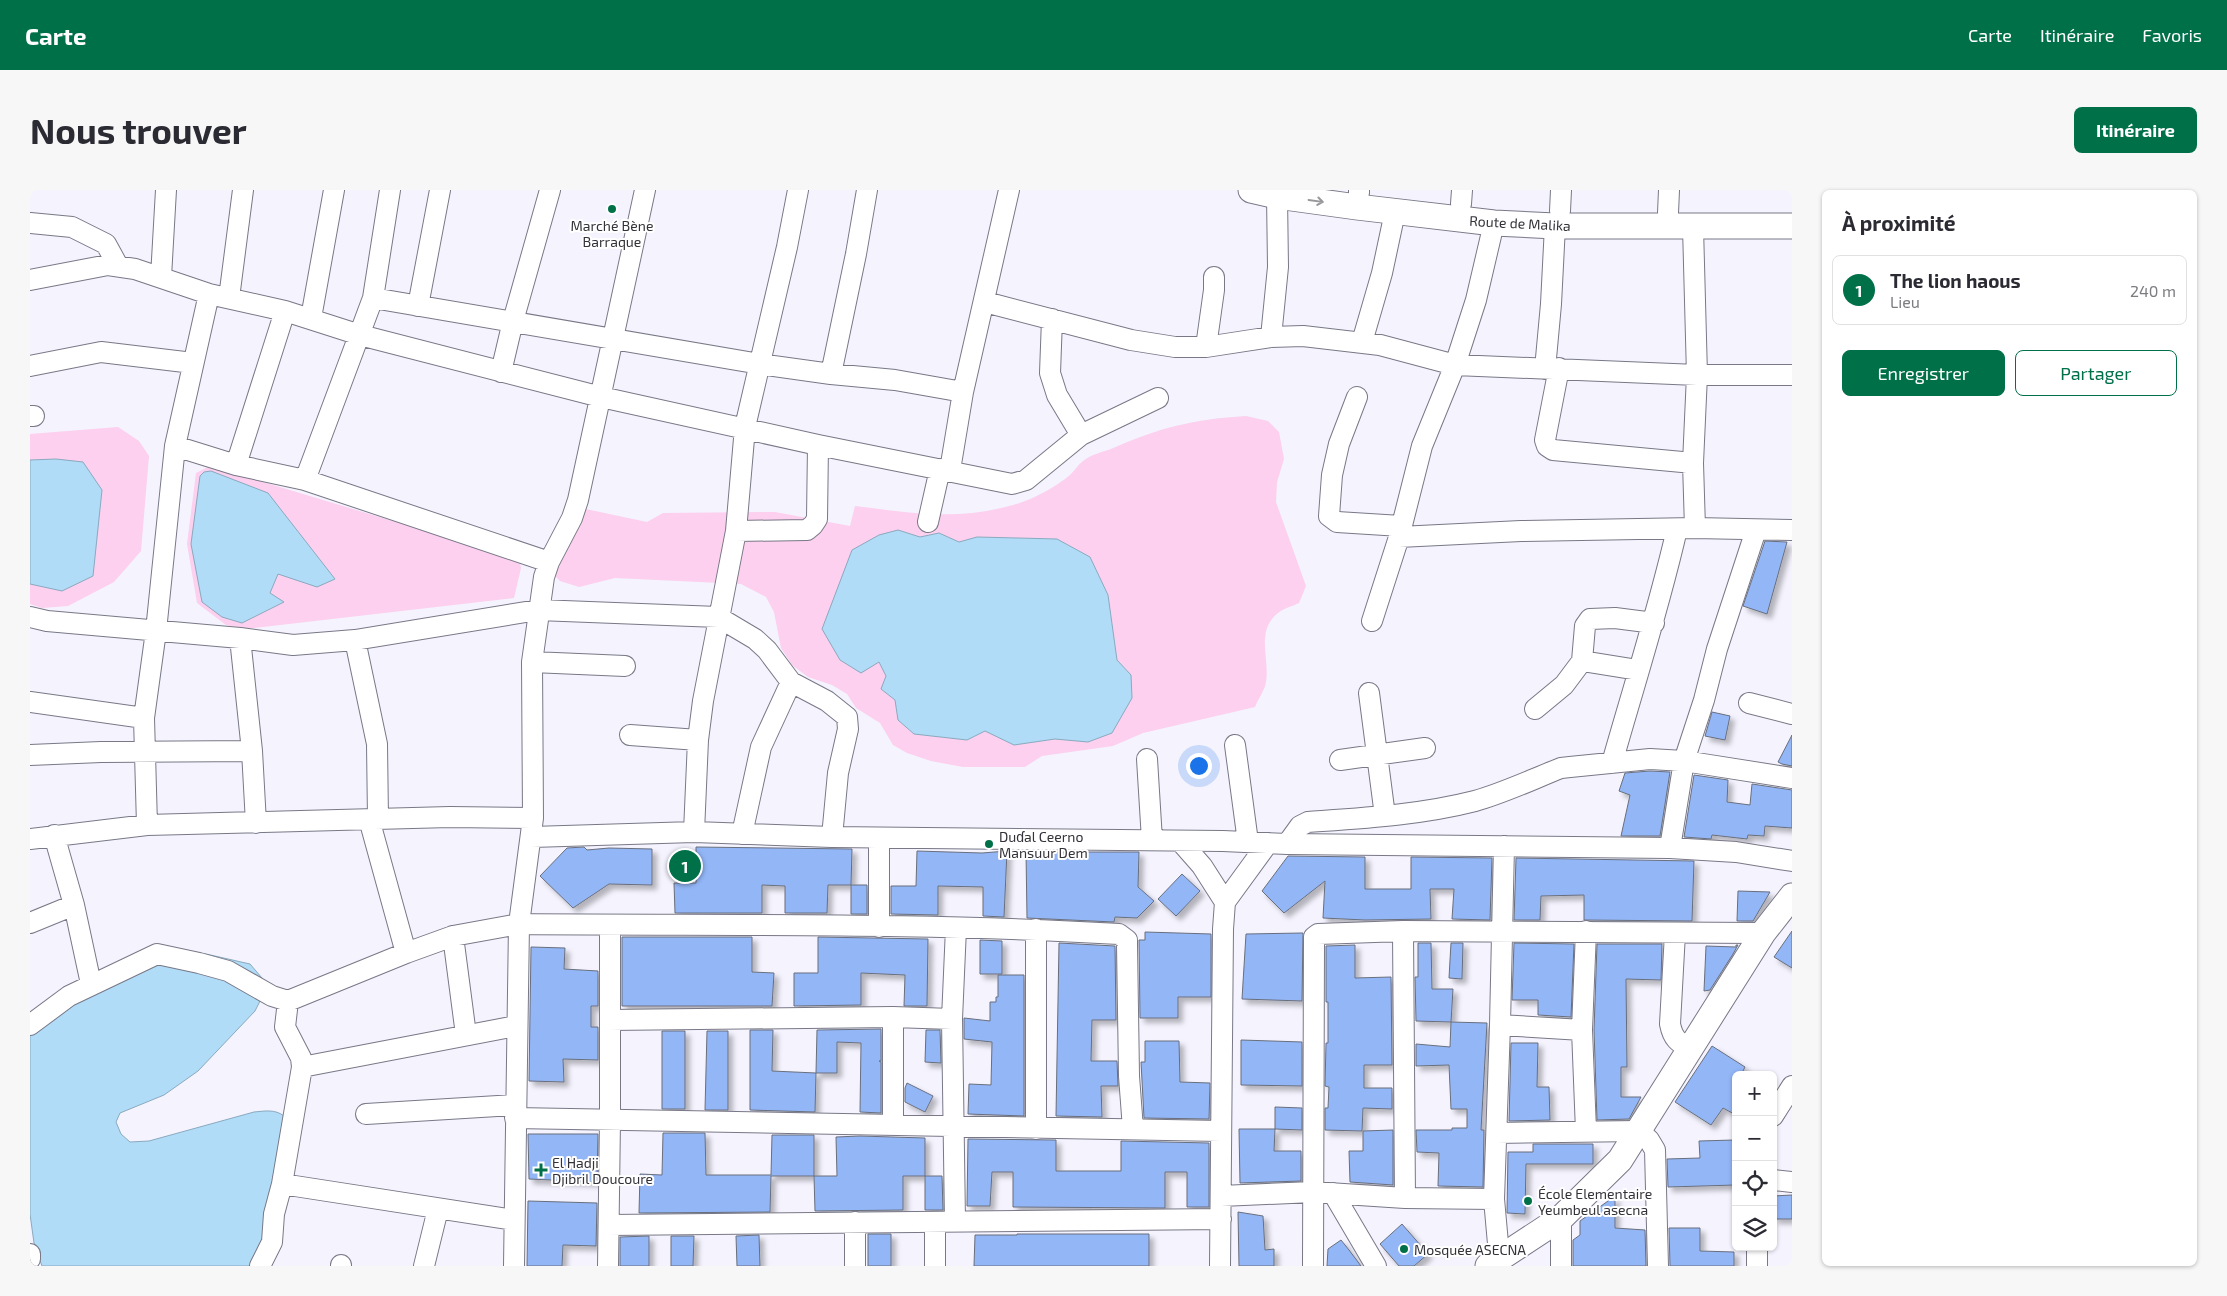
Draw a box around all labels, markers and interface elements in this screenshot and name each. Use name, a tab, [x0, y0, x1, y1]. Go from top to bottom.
text: Carte	[25, 21, 86, 50]
text: Carte	[1968, 24, 2012, 46]
text: Itinéraire	[2040, 24, 2114, 46]
text: Favoris	[2142, 24, 2202, 46]
button: Itinéraire	[2074, 107, 2197, 153]
text: Nous trouver	[30, 109, 247, 151]
one-way arrow	[1307, 197, 1323, 207]
marker: Marché Bène Barraque	[606, 203, 618, 215]
text: À proximité	[1842, 210, 1956, 235]
street label: Route de Malika	[1469, 212, 1571, 234]
place label: Marché Bène Barraque	[571, 217, 653, 250]
text: The lion haous	[1890, 269, 2021, 292]
text: 1	[1856, 281, 1862, 300]
text: 240 m	[2130, 281, 2176, 300]
text: Lieu	[1890, 292, 1920, 311]
button: Enregistrer	[1842, 350, 2005, 396]
button: Partager	[2015, 350, 2177, 396]
your location	[1186, 753, 1212, 779]
place label: Duɗal Ceerno Mansuur Dem	[999, 828, 1088, 861]
marker: Duɗal Ceerno Mansuur Dem	[983, 838, 995, 850]
pin: 1	[669, 847, 701, 885]
map controls	[1732, 1071, 1777, 1251]
button: +	[1732, 1071, 1777, 1116]
button: −	[1732, 1116, 1777, 1161]
place label: El Hadji Djibril Doucoure	[552, 1154, 653, 1187]
button: locate	[1732, 1161, 1777, 1206]
marker: El Hadji Djibril Doucoure	[534, 1163, 548, 1177]
place label: École Elementaire Yeumbeul asecna	[1538, 1185, 1652, 1218]
marker: École Elementaire Yeumbeul asecna	[1522, 1195, 1534, 1207]
button: layers	[1732, 1206, 1777, 1251]
place label: Mosquée ASECNA	[1414, 1241, 1526, 1258]
marker: Mosquée ASECNA	[1398, 1243, 1410, 1255]

